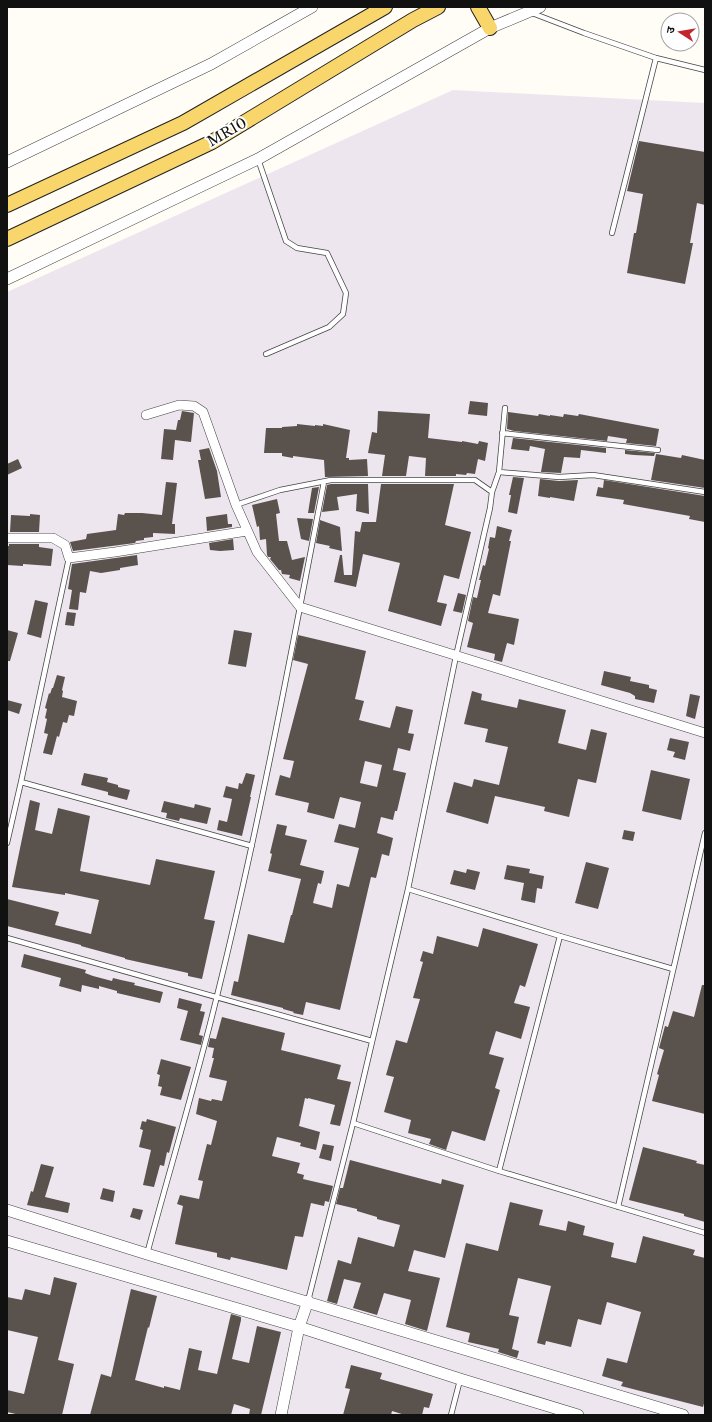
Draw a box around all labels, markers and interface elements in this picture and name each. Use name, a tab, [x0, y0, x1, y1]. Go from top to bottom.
north arrow	[660, 12, 700, 52]
text: उ	[663, 25, 678, 35]
street label: MR10	[204, 114, 250, 150]

